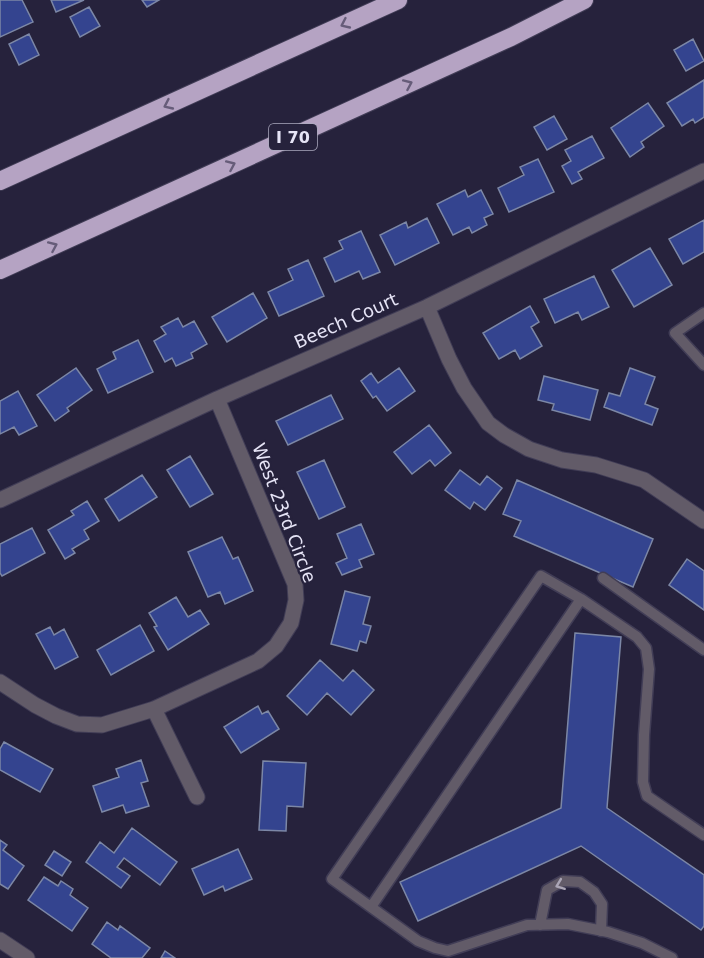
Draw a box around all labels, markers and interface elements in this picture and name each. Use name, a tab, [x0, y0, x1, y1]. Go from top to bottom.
one-way arrow	[341, 17, 352, 29]
one-way arrow	[402, 79, 413, 91]
one-way arrow	[163, 98, 174, 110]
road number: I 70	[269, 124, 317, 150]
one-way arrow	[224, 160, 235, 172]
one-way arrow	[47, 241, 58, 253]
street label: Beech Court	[291, 288, 401, 353]
street label: West 23rd Circle	[248, 440, 321, 586]
one-way arrow	[555, 877, 565, 890]

